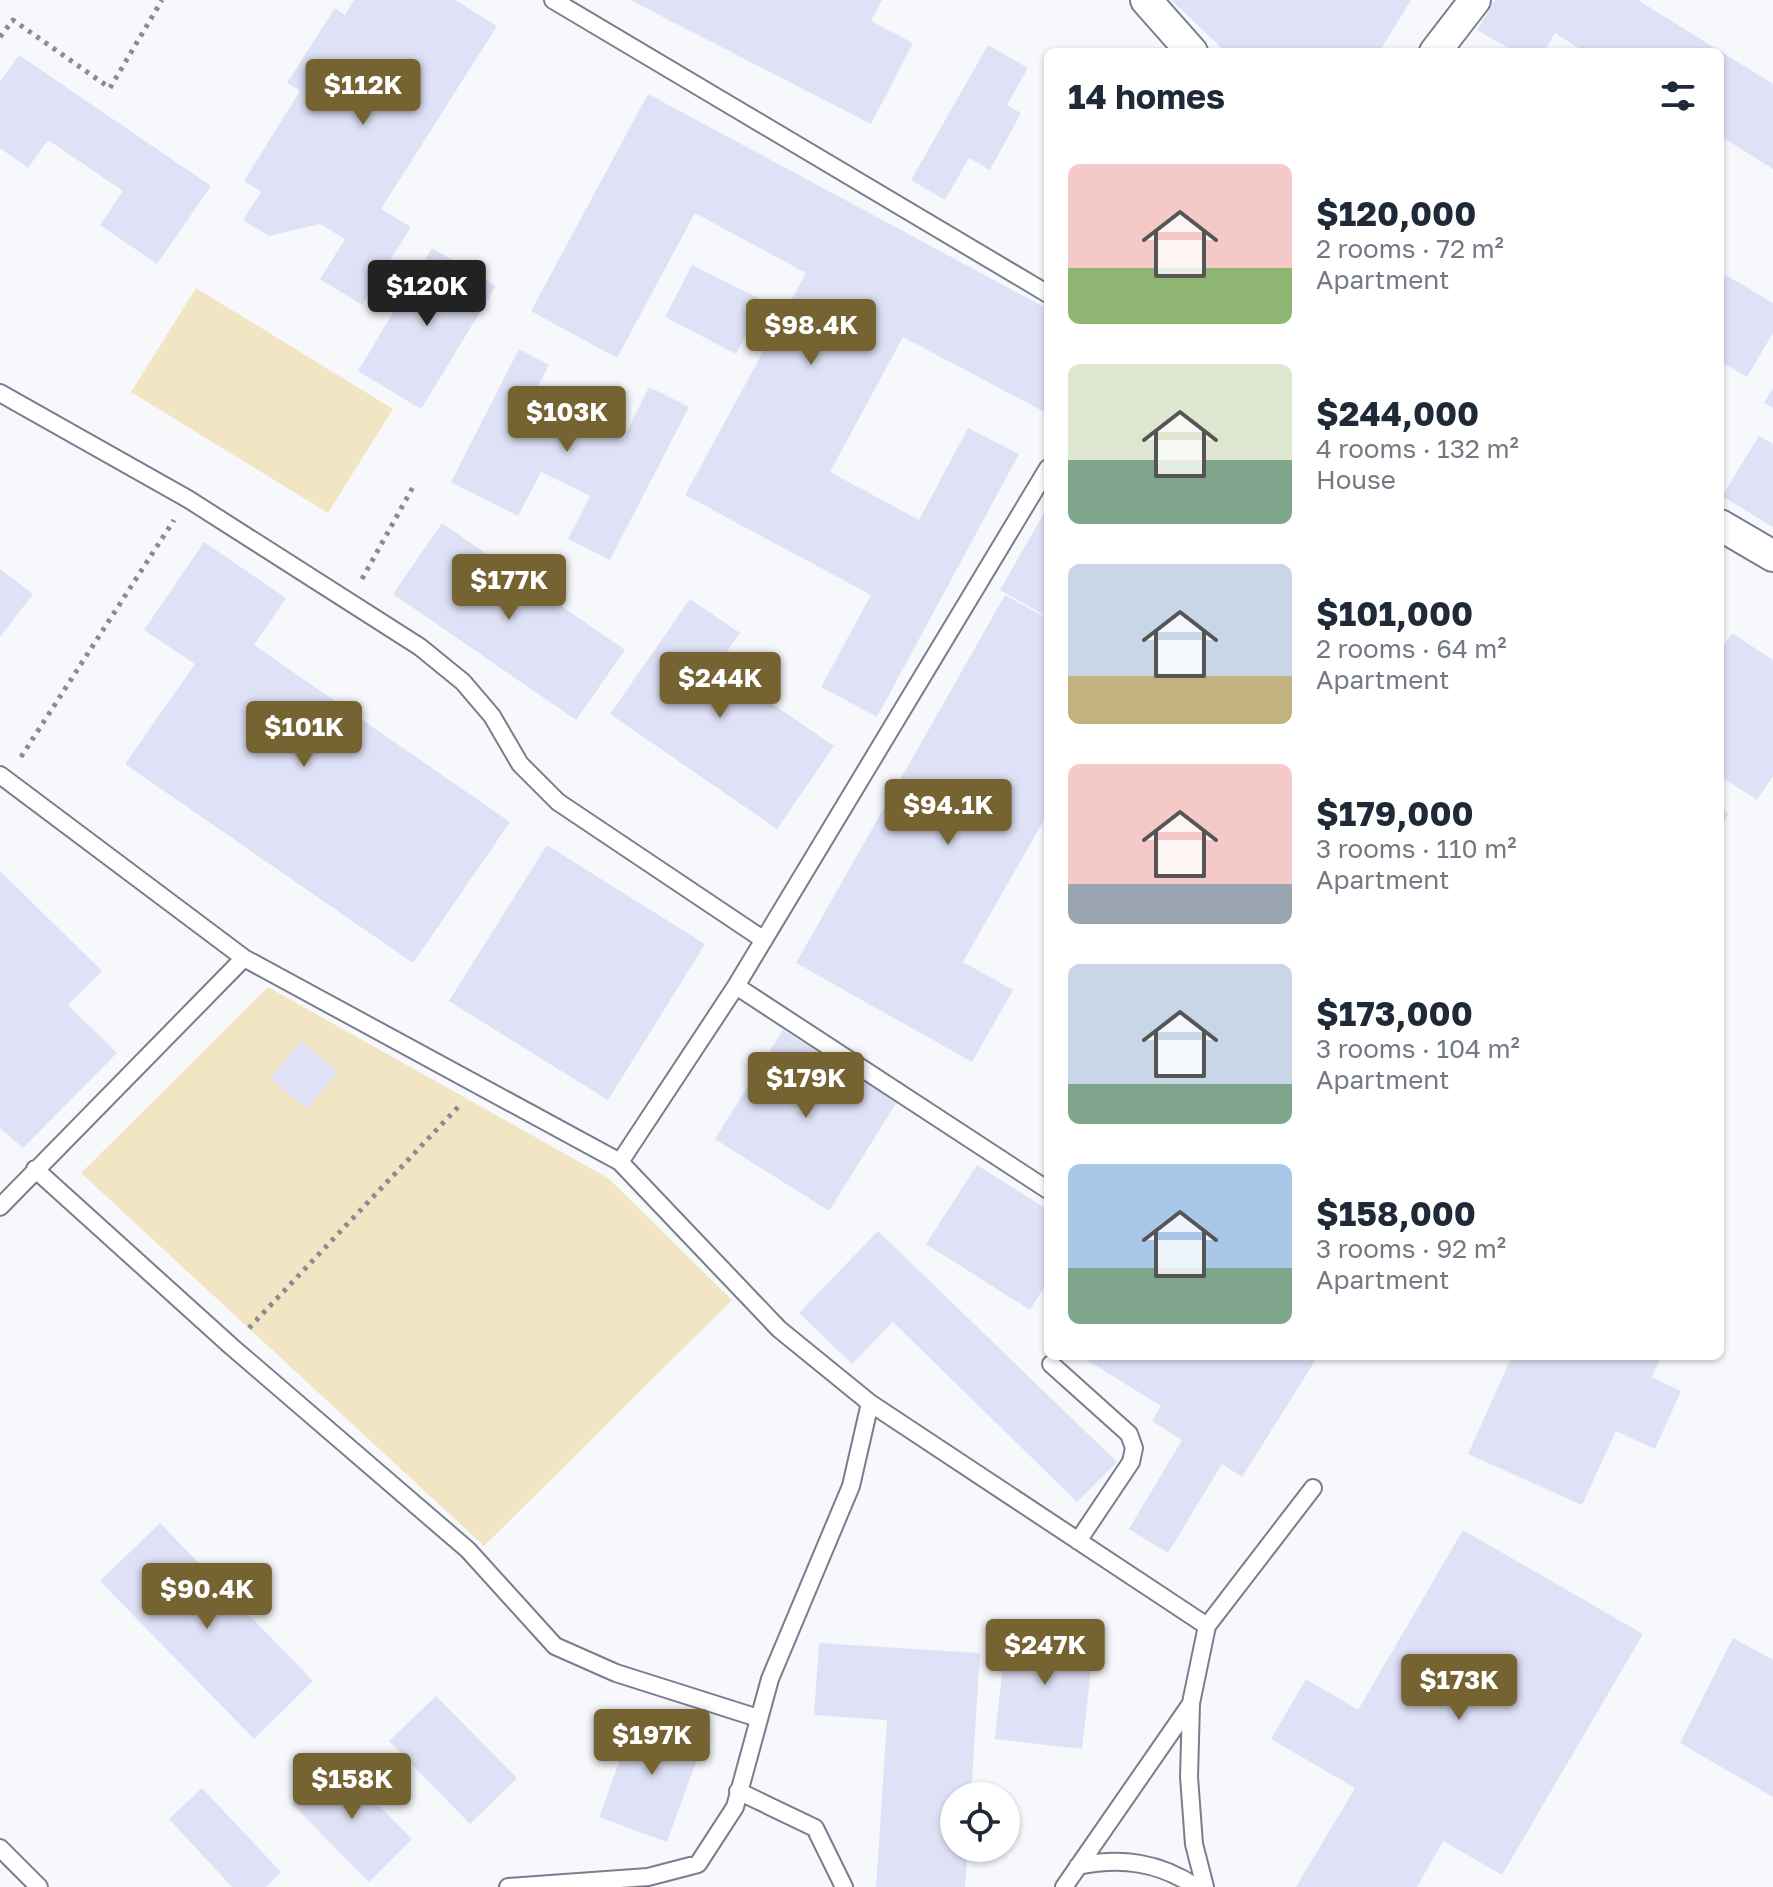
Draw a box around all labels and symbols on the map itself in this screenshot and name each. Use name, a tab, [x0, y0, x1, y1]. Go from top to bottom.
pin: $112K	[307, 59, 419, 127]
pin: $120K	[371, 260, 483, 328]
pin: $98.4K	[746, 299, 876, 367]
pin: $103K	[511, 386, 623, 454]
pin: $177K	[453, 554, 565, 622]
pin: $244K	[664, 652, 776, 720]
pin: $101K	[248, 701, 360, 769]
pin: $94.1K	[883, 779, 1013, 847]
pin: $179K	[750, 1052, 862, 1120]
pin: $90.4K	[142, 1563, 272, 1631]
pin: $247K	[989, 1619, 1101, 1687]
pin: $173K	[1403, 1654, 1515, 1722]
pin: $197K	[596, 1709, 708, 1777]
pin: $158K	[296, 1753, 408, 1821]

